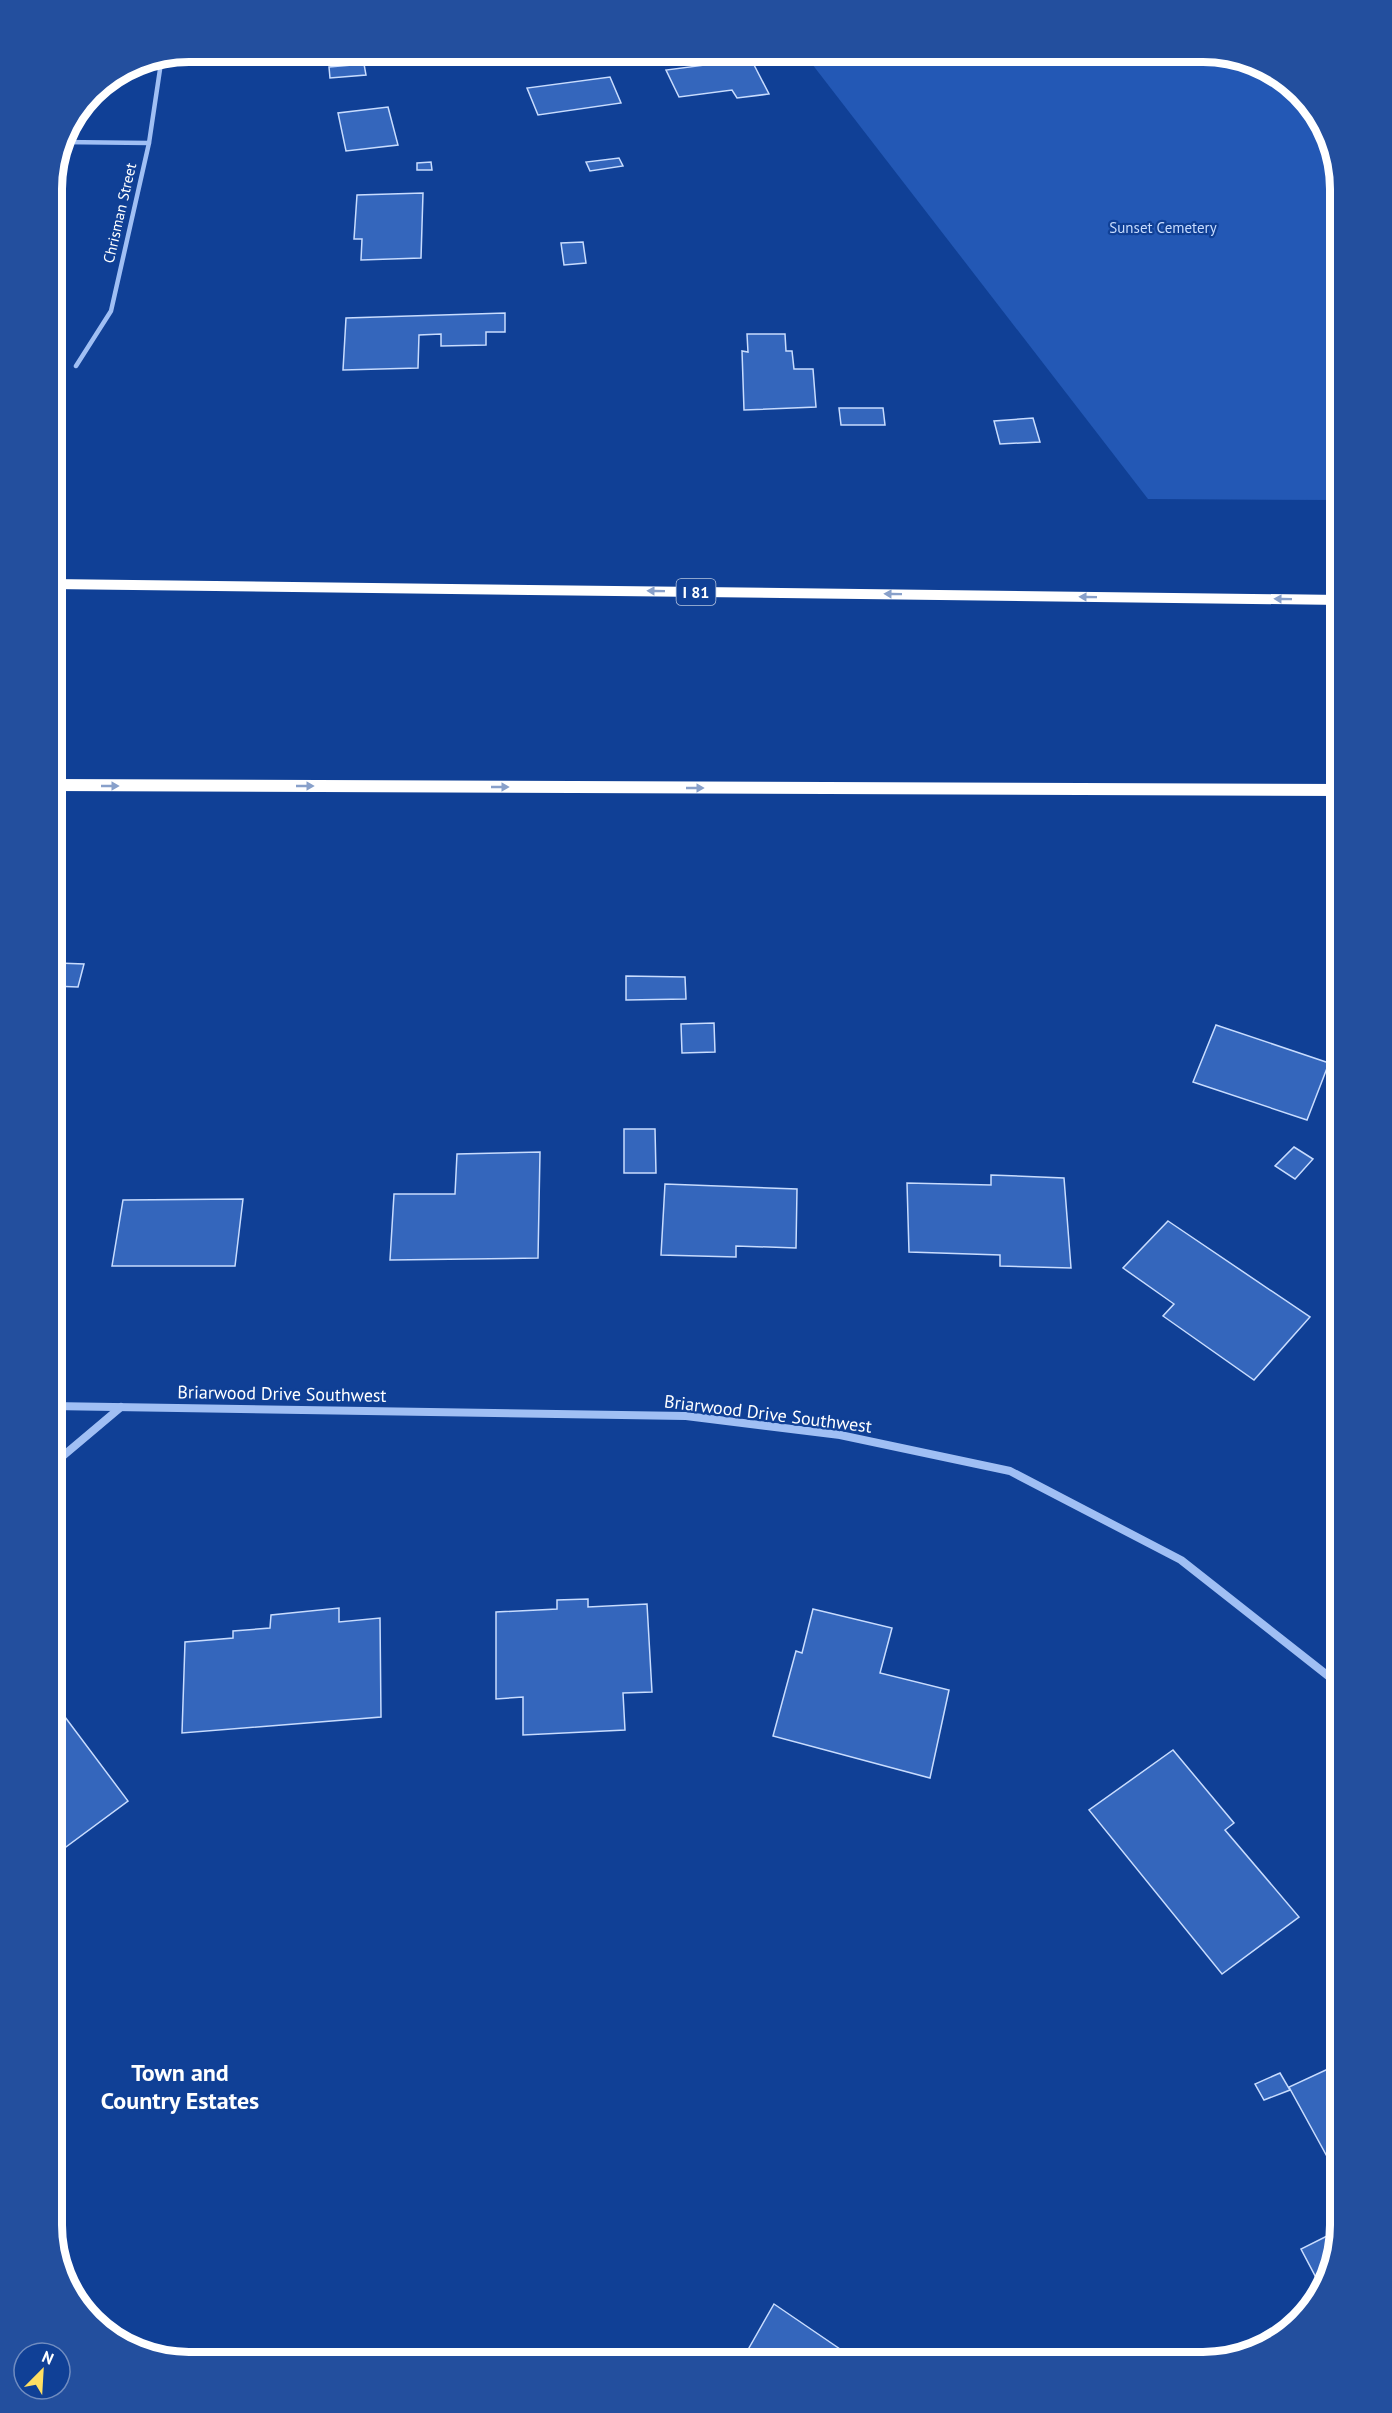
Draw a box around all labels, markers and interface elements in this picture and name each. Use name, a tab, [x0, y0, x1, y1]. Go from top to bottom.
street label: Chrisman Street	[99, 161, 140, 265]
park label: Sunset Cemetery	[1109, 218, 1217, 237]
road number: I 81	[676, 579, 716, 605]
one-way arrow	[646, 587, 665, 596]
one-way arrow	[883, 589, 902, 599]
one-way arrow	[1078, 592, 1097, 601]
one-way arrow	[1273, 594, 1292, 604]
one-way arrow	[100, 781, 119, 791]
one-way arrow	[295, 781, 314, 791]
one-way arrow	[490, 782, 509, 792]
one-way arrow	[685, 783, 704, 793]
street label: Briarwood Drive Southwest	[177, 1380, 387, 1407]
street label: Briarwood Drive Southwest	[663, 1389, 873, 1438]
district label: Town and Country Estates	[101, 2057, 259, 2116]
north arrow	[12, 2341, 72, 2401]
text: N	[39, 2346, 57, 2369]

